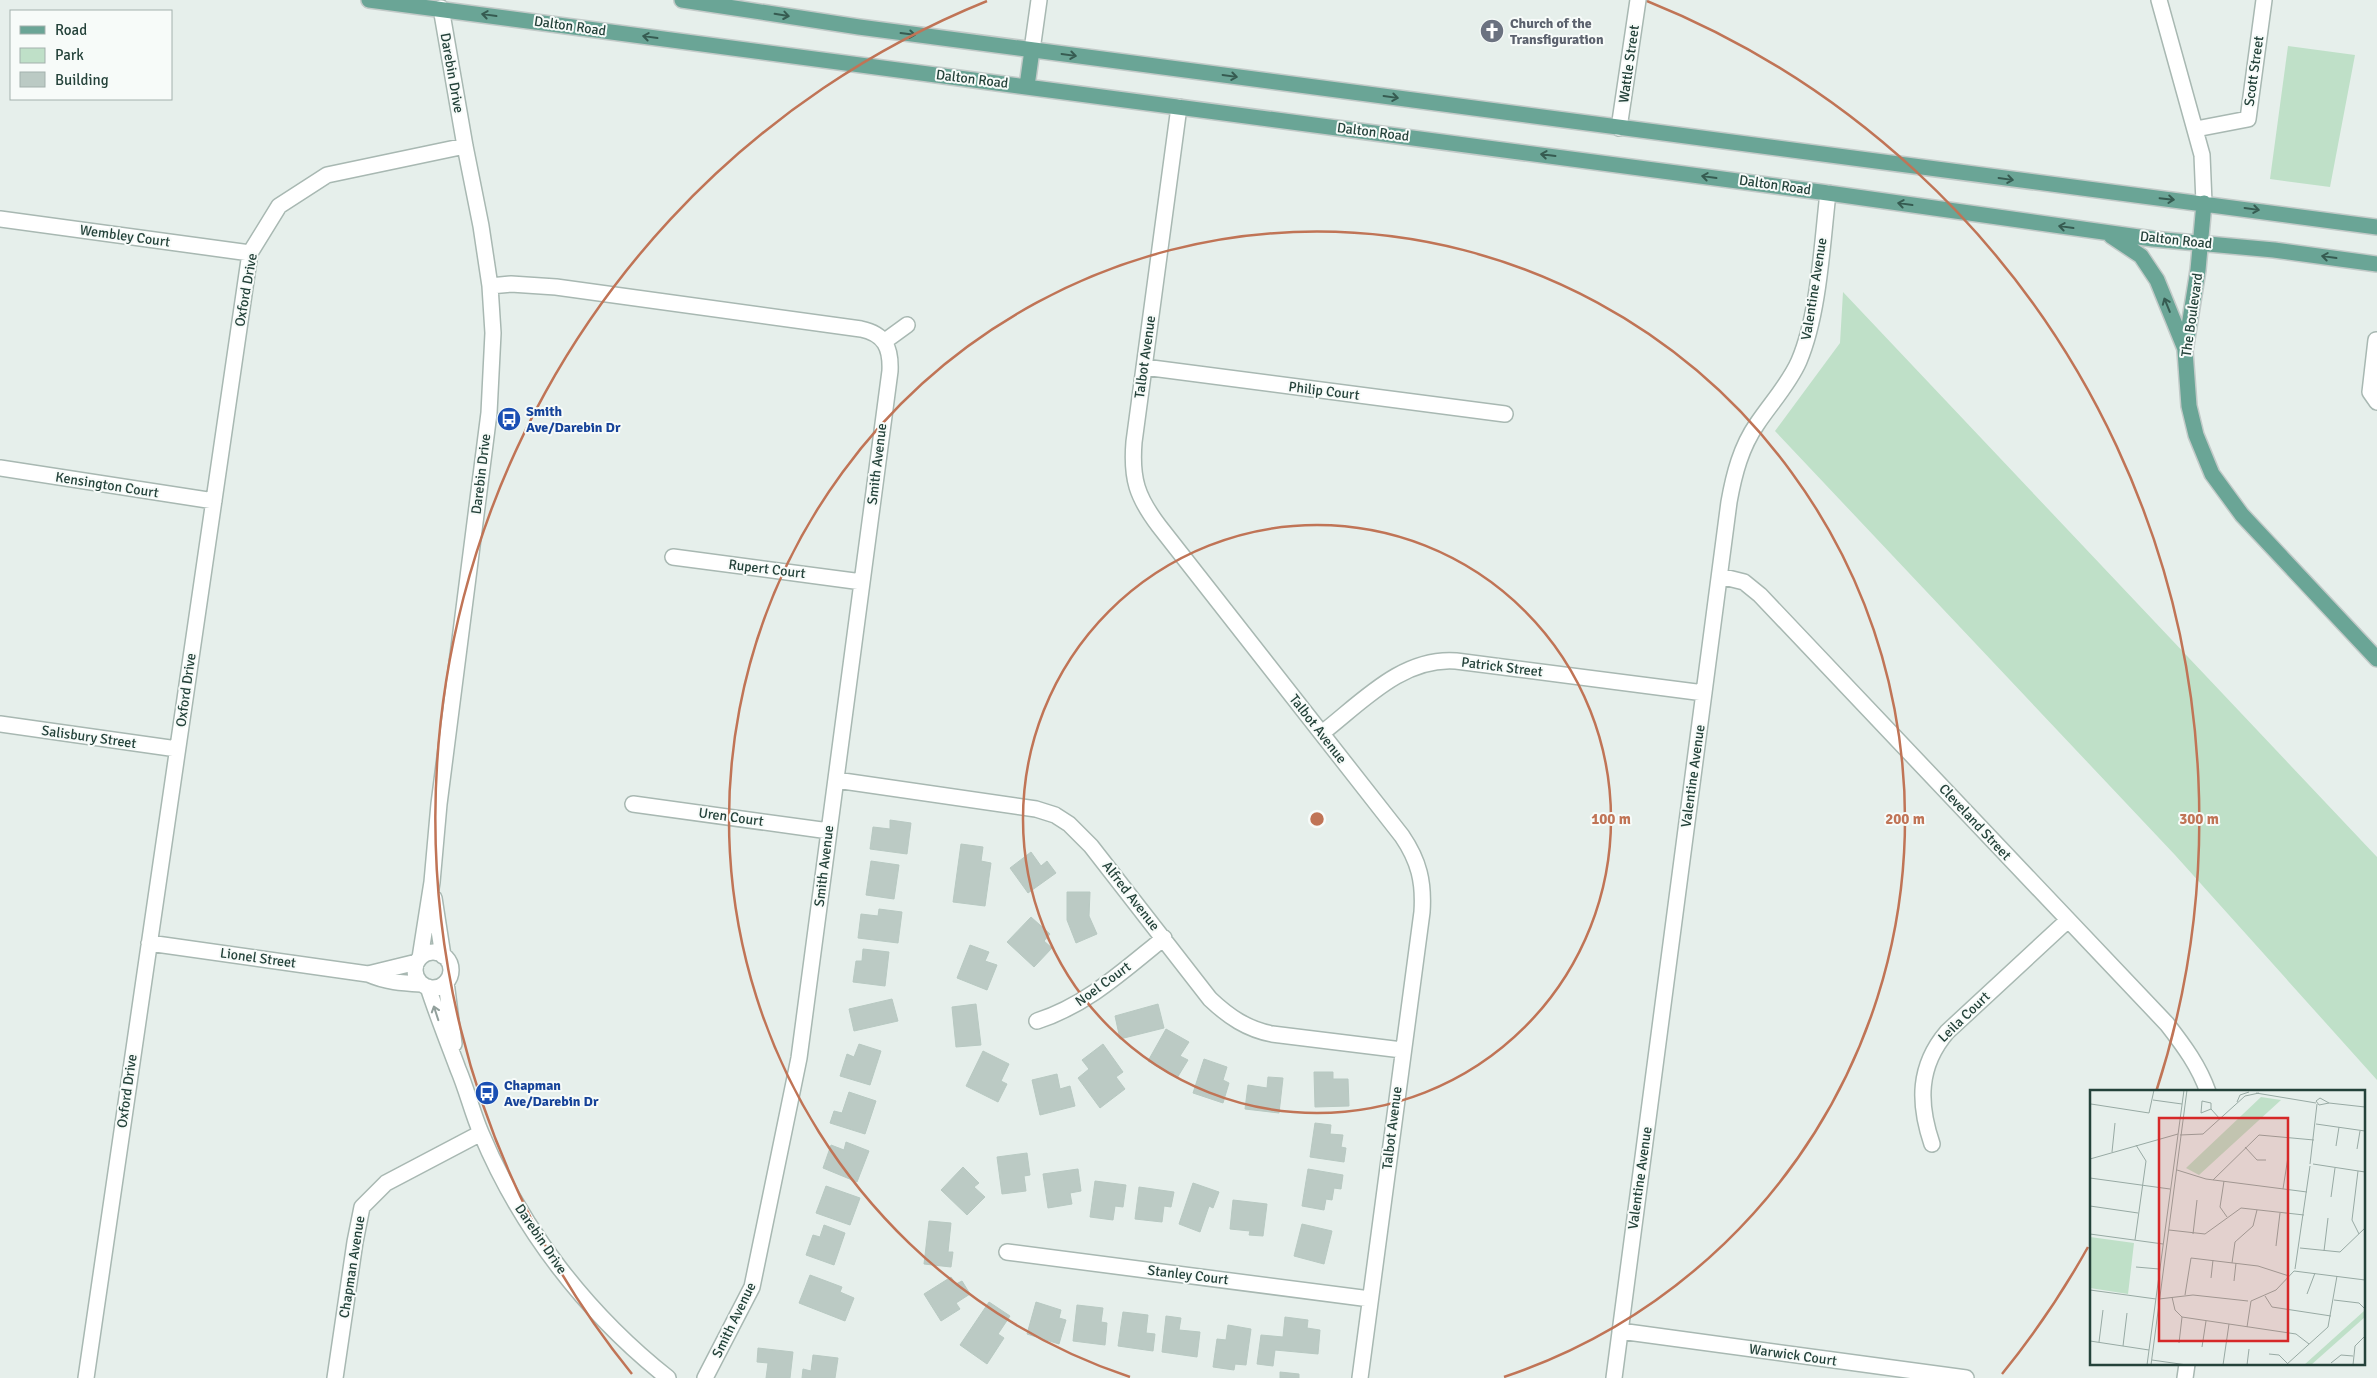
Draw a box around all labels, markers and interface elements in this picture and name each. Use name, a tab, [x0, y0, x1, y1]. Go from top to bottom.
legend	[10, 10, 172, 100]
one-way arrow	[481, 10, 497, 20]
one-way arrow	[774, 10, 790, 20]
street label: Dalton Road	[533, 13, 607, 39]
place label: Church of the Transfiguration	[1510, 15, 1604, 48]
church icon: Church of the Transfiguration	[1479, 18, 1505, 44]
text: Road	[55, 21, 87, 39]
street label: Wattle Street	[1615, 24, 1643, 104]
one-way arrow	[899, 29, 915, 39]
one-way arrow	[642, 31, 658, 41]
street label: Darebin Drive	[437, 32, 467, 114]
street label: Scott Street	[2241, 35, 2267, 107]
text: Park	[55, 46, 84, 64]
one-way arrow	[1060, 50, 1076, 60]
street label: Dalton Road	[935, 66, 1009, 92]
text: Building	[55, 71, 109, 89]
one-way arrow	[1221, 71, 1237, 81]
one-way arrow	[1383, 93, 1399, 103]
street label: Dalton Road	[1336, 119, 1410, 145]
one-way arrow	[1541, 150, 1557, 160]
one-way arrow	[1702, 172, 1718, 182]
street label: Dalton Road	[1738, 172, 1812, 198]
one-way arrow	[1998, 174, 2014, 184]
one-way arrow	[2159, 194, 2175, 204]
one-way arrow	[1897, 198, 1913, 208]
one-way arrow	[2244, 205, 2260, 215]
street label: Wembley Court	[79, 221, 171, 251]
one-way arrow	[2058, 221, 2074, 231]
street label: Dalton Road	[2139, 228, 2213, 252]
street label: Valentine Avenue	[1798, 237, 1830, 341]
street label: Oxford Drive	[231, 252, 261, 328]
one-way arrow	[2321, 252, 2337, 262]
street label: The Boulevard	[2178, 272, 2206, 358]
one-way arrow	[2162, 298, 2172, 313]
street label: Talbot Avenue	[1131, 315, 1159, 399]
street label: Philip Court	[1288, 378, 1361, 404]
place label: Smith Ave/Darebin Dr	[526, 403, 621, 436]
bus stop icon: Smith Ave/Darebin Dr	[496, 406, 522, 432]
street label: Smith Avenue	[864, 422, 890, 506]
street label: Darebin Drive	[468, 433, 494, 515]
street label: Kensington Court	[54, 468, 160, 502]
street label: Rupert Court	[728, 556, 806, 582]
street label: Oxford Drive	[172, 652, 200, 728]
street label: Patrick Street	[1460, 654, 1544, 680]
street label: Talbot Avenue	[1286, 691, 1350, 767]
street label: Salisbury Street	[41, 722, 138, 752]
street label: Valentine Avenue	[1677, 724, 1709, 828]
street label: Cleveland Street	[1935, 780, 2015, 864]
street label: Uren Court	[697, 804, 765, 830]
centre of rings	[1308, 810, 1326, 828]
text: 100 m	[1591, 810, 1631, 828]
text: 200 m	[1885, 810, 1925, 828]
text: 300 m	[2179, 810, 2219, 828]
street label: Smith Avenue	[811, 824, 837, 908]
street label: Alfred Avenue	[1099, 858, 1163, 934]
street label: Lionel Street	[219, 944, 297, 972]
street label: Noel Court	[1072, 958, 1134, 1010]
street label: Leila Court	[1934, 988, 1994, 1046]
one-way arrow	[430, 1005, 440, 1021]
street label: Oxford Drive	[113, 1053, 141, 1129]
place label: Chapman Ave/Darebin Dr	[504, 1077, 599, 1110]
bus stop icon: Chapman Ave/Darebin Dr	[474, 1080, 500, 1106]
street label: Talbot Avenue	[1378, 1086, 1406, 1170]
inset map	[2090, 1090, 2364, 1366]
street label: Valentine Avenue	[1624, 1126, 1656, 1230]
street label: Darebin Drive	[511, 1201, 571, 1277]
street label: Chapman Avenue	[336, 1215, 368, 1319]
street label: Stanley Court	[1147, 1262, 1230, 1288]
street label: Smith Avenue	[708, 1279, 760, 1361]
street label: Warwick Court	[1748, 1340, 1838, 1370]

